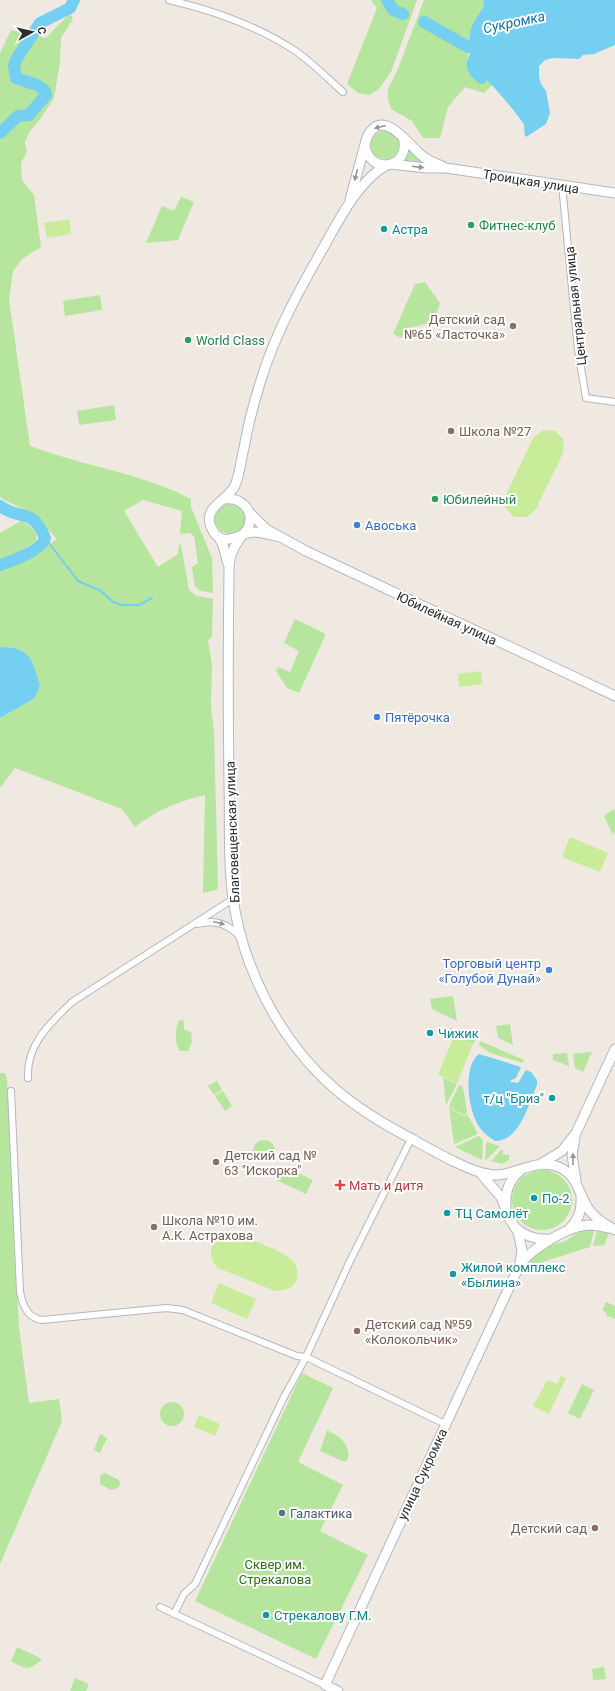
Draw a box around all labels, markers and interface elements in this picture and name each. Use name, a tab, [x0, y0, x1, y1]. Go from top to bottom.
water label: Сукромка	[482, 8, 546, 36]
north arrow	[12, 12, 52, 52]
text: С	[34, 26, 48, 35]
one-way arrow	[374, 125, 386, 131]
one-way arrow	[412, 164, 424, 170]
street label: Троицкая улица	[482, 166, 580, 196]
one-way arrow	[353, 169, 359, 181]
place label: Фитнес-клуб	[479, 218, 555, 233]
marker: Фитнес-клуб	[466, 220, 476, 230]
place label: Астра	[392, 222, 428, 237]
marker: Астра	[379, 224, 389, 234]
street label: Центральная улица	[562, 246, 589, 366]
place label: Детский сад №65 «Ласточка»	[404, 312, 505, 342]
marker: Детский сад №65 «Ласточка»	[508, 321, 518, 331]
place label: World Class	[196, 333, 265, 348]
marker: World Class	[183, 335, 193, 345]
place label: Школа №27	[459, 424, 531, 439]
marker: Школа №27	[446, 426, 456, 436]
place label: Юбилейный	[443, 492, 516, 507]
marker: Юбилейный	[430, 494, 440, 504]
place label: Авоська	[365, 518, 416, 533]
marker: Авоська	[352, 520, 362, 530]
street label: Юбилейная улица	[394, 589, 499, 648]
place label: Пятёрочка	[385, 710, 450, 725]
marker: Пятёрочка	[372, 712, 382, 722]
street label: Благовещенская улица	[223, 761, 242, 903]
one-way arrow	[213, 921, 225, 927]
place label: Торговый центр «Голубой Дунай»	[438, 956, 541, 986]
marker: Торговый центр «Голубой Дунай»	[544, 965, 554, 975]
place label: Чижик	[438, 1026, 479, 1041]
marker: Чижик	[425, 1028, 435, 1038]
place label: т/ц "Бриз"	[484, 1091, 544, 1106]
marker: т/ц "Бриз"	[547, 1093, 557, 1103]
place label: Детский сад № 63 "Искорка"	[224, 1148, 317, 1178]
one-way arrow	[569, 1153, 576, 1165]
marker: Детский сад № 63 "Искорка"	[211, 1157, 221, 1167]
place label: Мать и дитя	[349, 1178, 423, 1193]
marker: Мать и дитя	[334, 1179, 346, 1191]
place label: По-2	[542, 1191, 570, 1206]
marker: По-2	[529, 1193, 539, 1203]
place label: ТЦ Самолёт	[455, 1206, 529, 1221]
marker: ТЦ Самолёт	[442, 1208, 452, 1218]
place label: Школа №10 им. А.К. Астрахова	[162, 1213, 258, 1243]
marker: Школа №10 им. А.К. Астрахова	[149, 1222, 159, 1232]
place label: Жилой комплекс «Былина»	[461, 1260, 566, 1290]
marker: Жилой комплекс «Былина»	[448, 1269, 458, 1279]
place label: Детский сад №59 «Колокольчик»	[365, 1317, 472, 1347]
marker: Детский сад №59 «Колокольчик»	[352, 1326, 362, 1336]
street label: улица Сукромка	[395, 1426, 450, 1522]
place label: Галактика	[290, 1506, 352, 1521]
marker: Галактика	[277, 1508, 287, 1518]
place label: Детский сад	[511, 1521, 587, 1536]
marker: Детский сад	[590, 1523, 600, 1533]
park label: Сквер им. Стрекалова	[239, 1557, 311, 1587]
place label: Стрекалову Г.М.	[274, 1608, 372, 1623]
marker: Стрекалову Г.М.	[261, 1610, 271, 1620]

